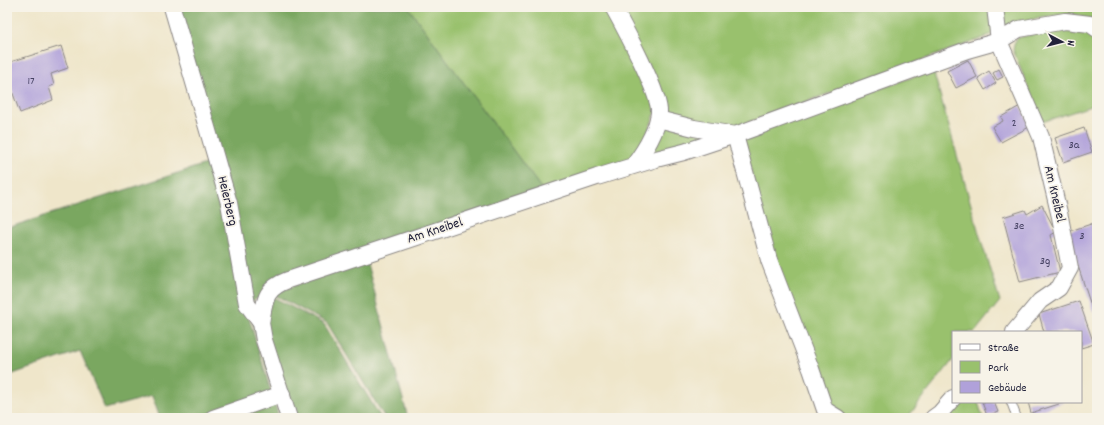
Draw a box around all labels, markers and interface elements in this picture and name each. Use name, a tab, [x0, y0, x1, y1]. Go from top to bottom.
north arrow	[1042, 22, 1082, 62]
text: N	[1062, 39, 1078, 47]
house number: 17	[27, 73, 35, 90]
house number: 2	[1011, 115, 1017, 132]
house number: 3a	[1069, 137, 1080, 154]
street label: Am Kneibel	[1038, 164, 1070, 225]
street label: Heierberg	[212, 174, 242, 228]
street label: Am Kneibel	[404, 212, 466, 249]
house number: 3e	[1014, 218, 1024, 235]
house number: 3	[1079, 228, 1085, 245]
house number: 3g	[1040, 253, 1050, 270]
legend	[952, 331, 1082, 403]
text: Straße	[988, 340, 1019, 357]
text: Park	[988, 360, 1009, 377]
text: Gebäude	[988, 380, 1027, 397]

